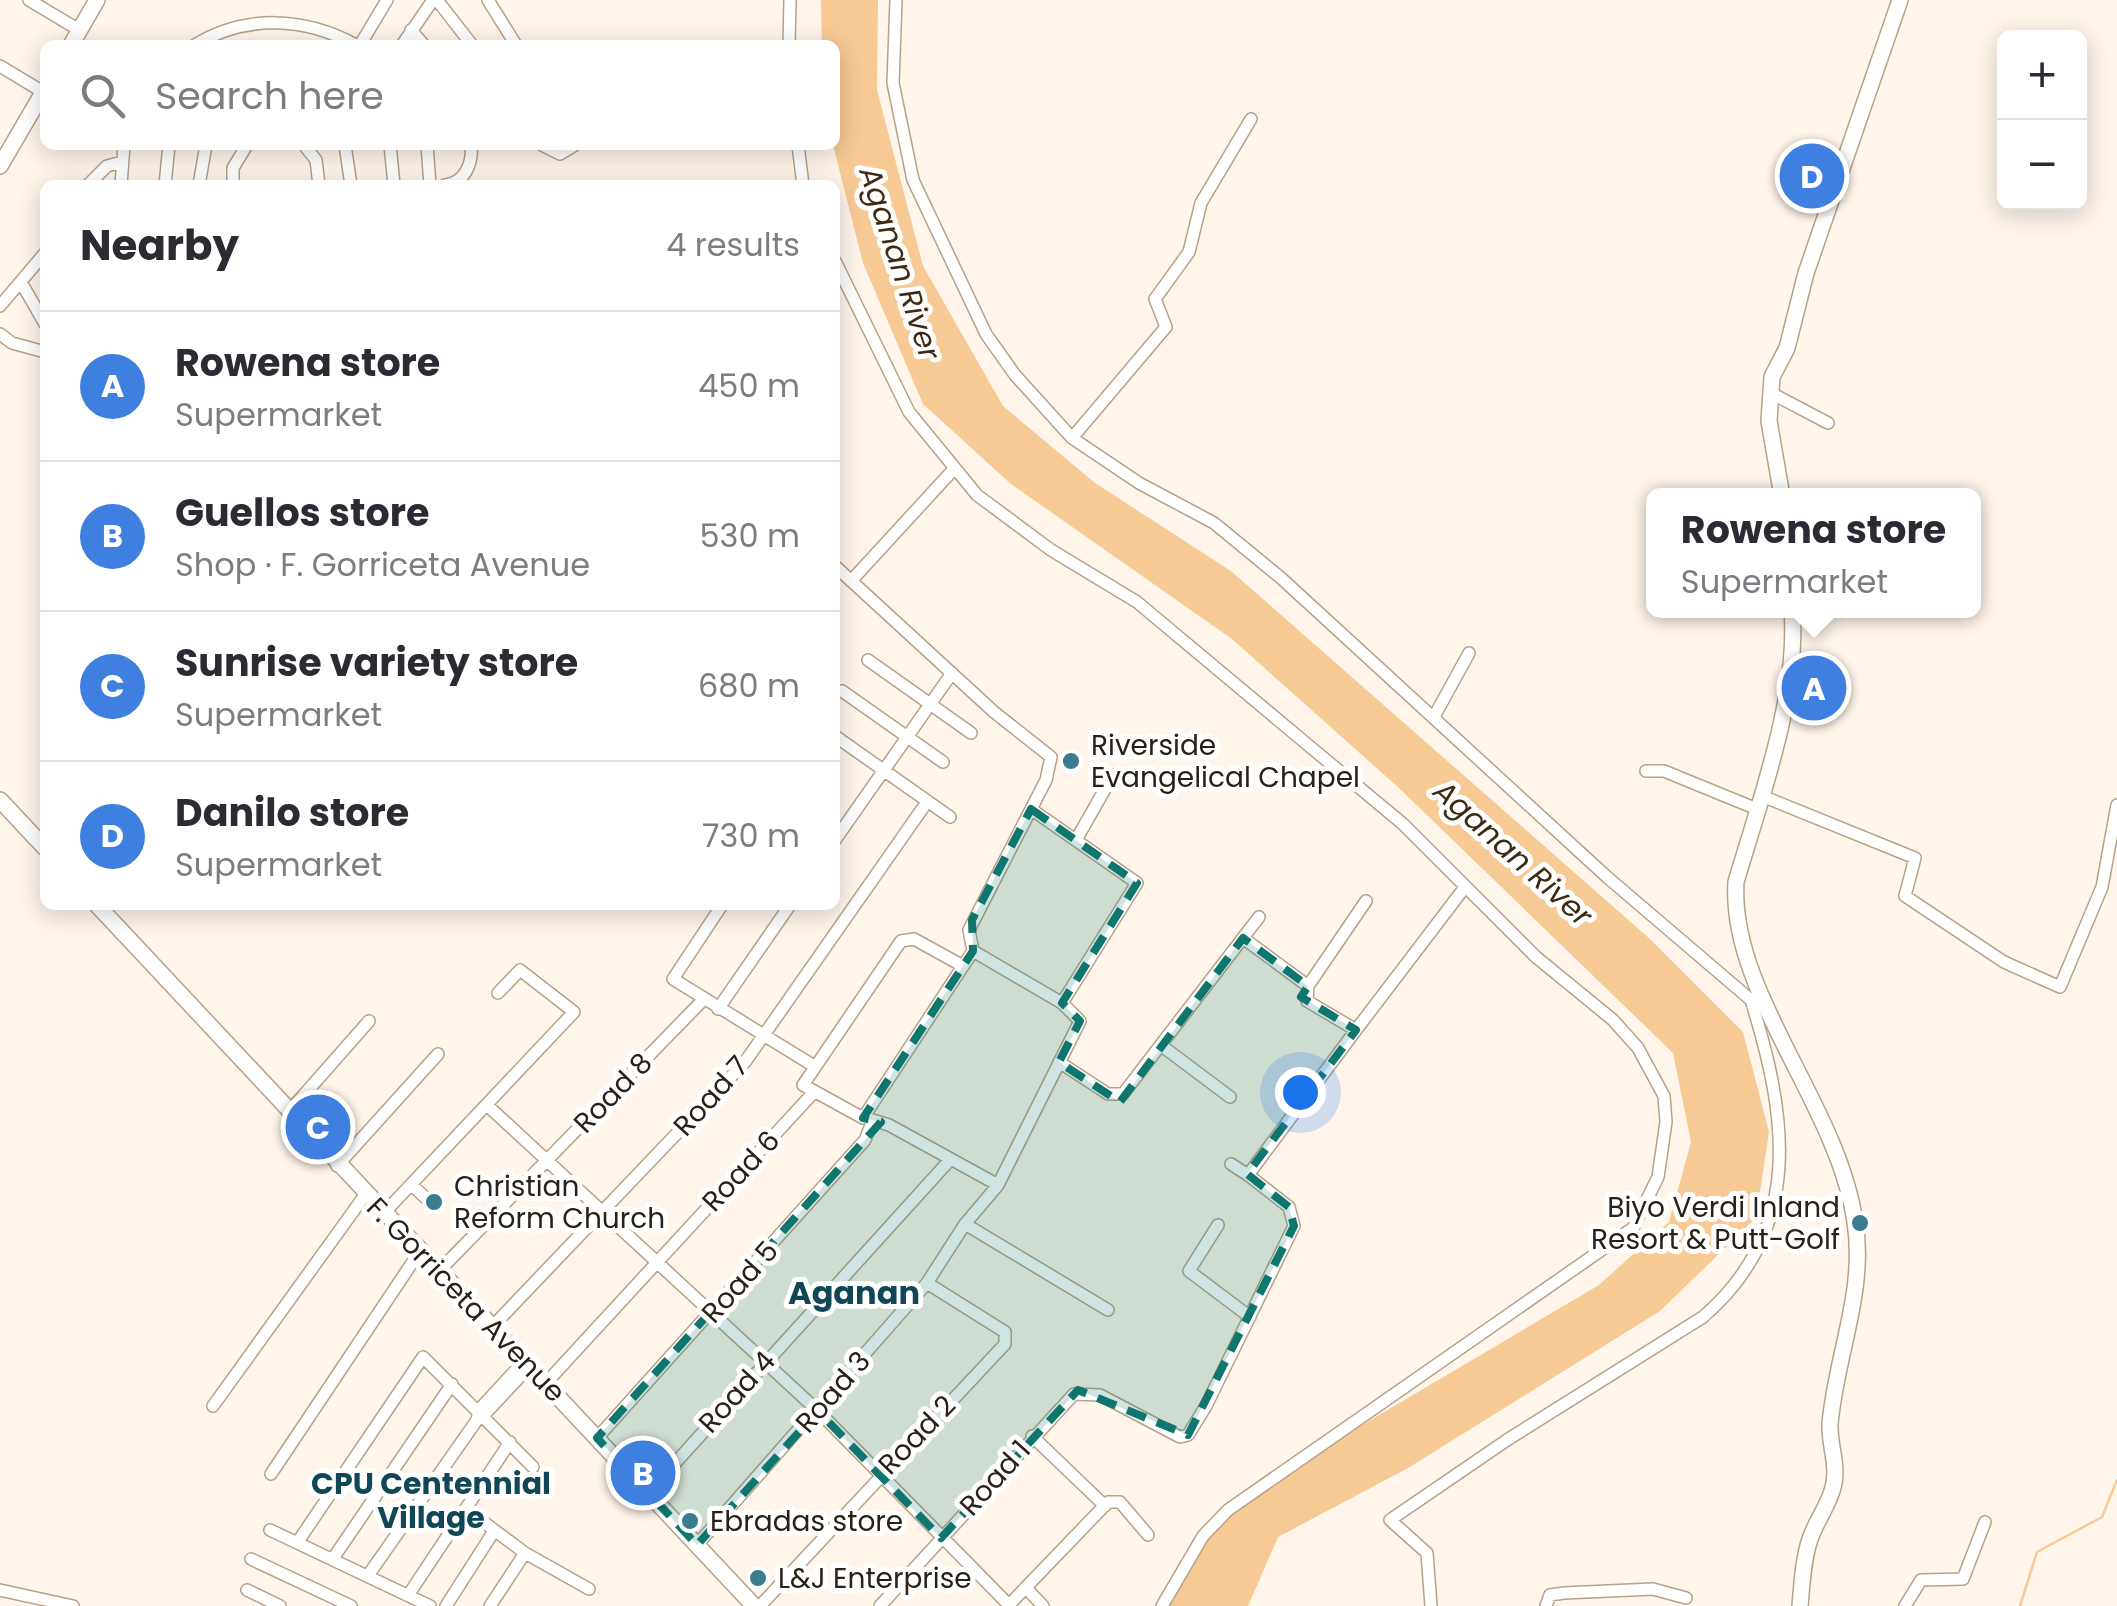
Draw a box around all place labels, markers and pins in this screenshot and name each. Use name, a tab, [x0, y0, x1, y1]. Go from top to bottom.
pin: D	[1780, 138, 1844, 214]
pin: A	[1782, 650, 1846, 726]
place label: Riverside Evangelical Chapel	[1091, 726, 1360, 797]
marker: Riverside Evangelical Chapel	[1060, 750, 1082, 772]
pin: C	[286, 1090, 350, 1164]
place label: Christian Reform Church	[454, 1167, 665, 1238]
place label: Biyo Verdi Inland Resort & Putt-Golf	[1591, 1188, 1840, 1259]
marker: Christian Reform Church	[423, 1191, 445, 1213]
marker: Biyo Verdi Inland Resort & Putt-Golf	[1849, 1212, 1871, 1234]
pin: B	[610, 1436, 676, 1510]
place label: Ebradas store	[710, 1502, 903, 1541]
marker: Ebradas store	[679, 1510, 701, 1532]
place label: L&J Enterprise	[778, 1559, 972, 1598]
marker: L&J Enterprise	[747, 1567, 769, 1589]

